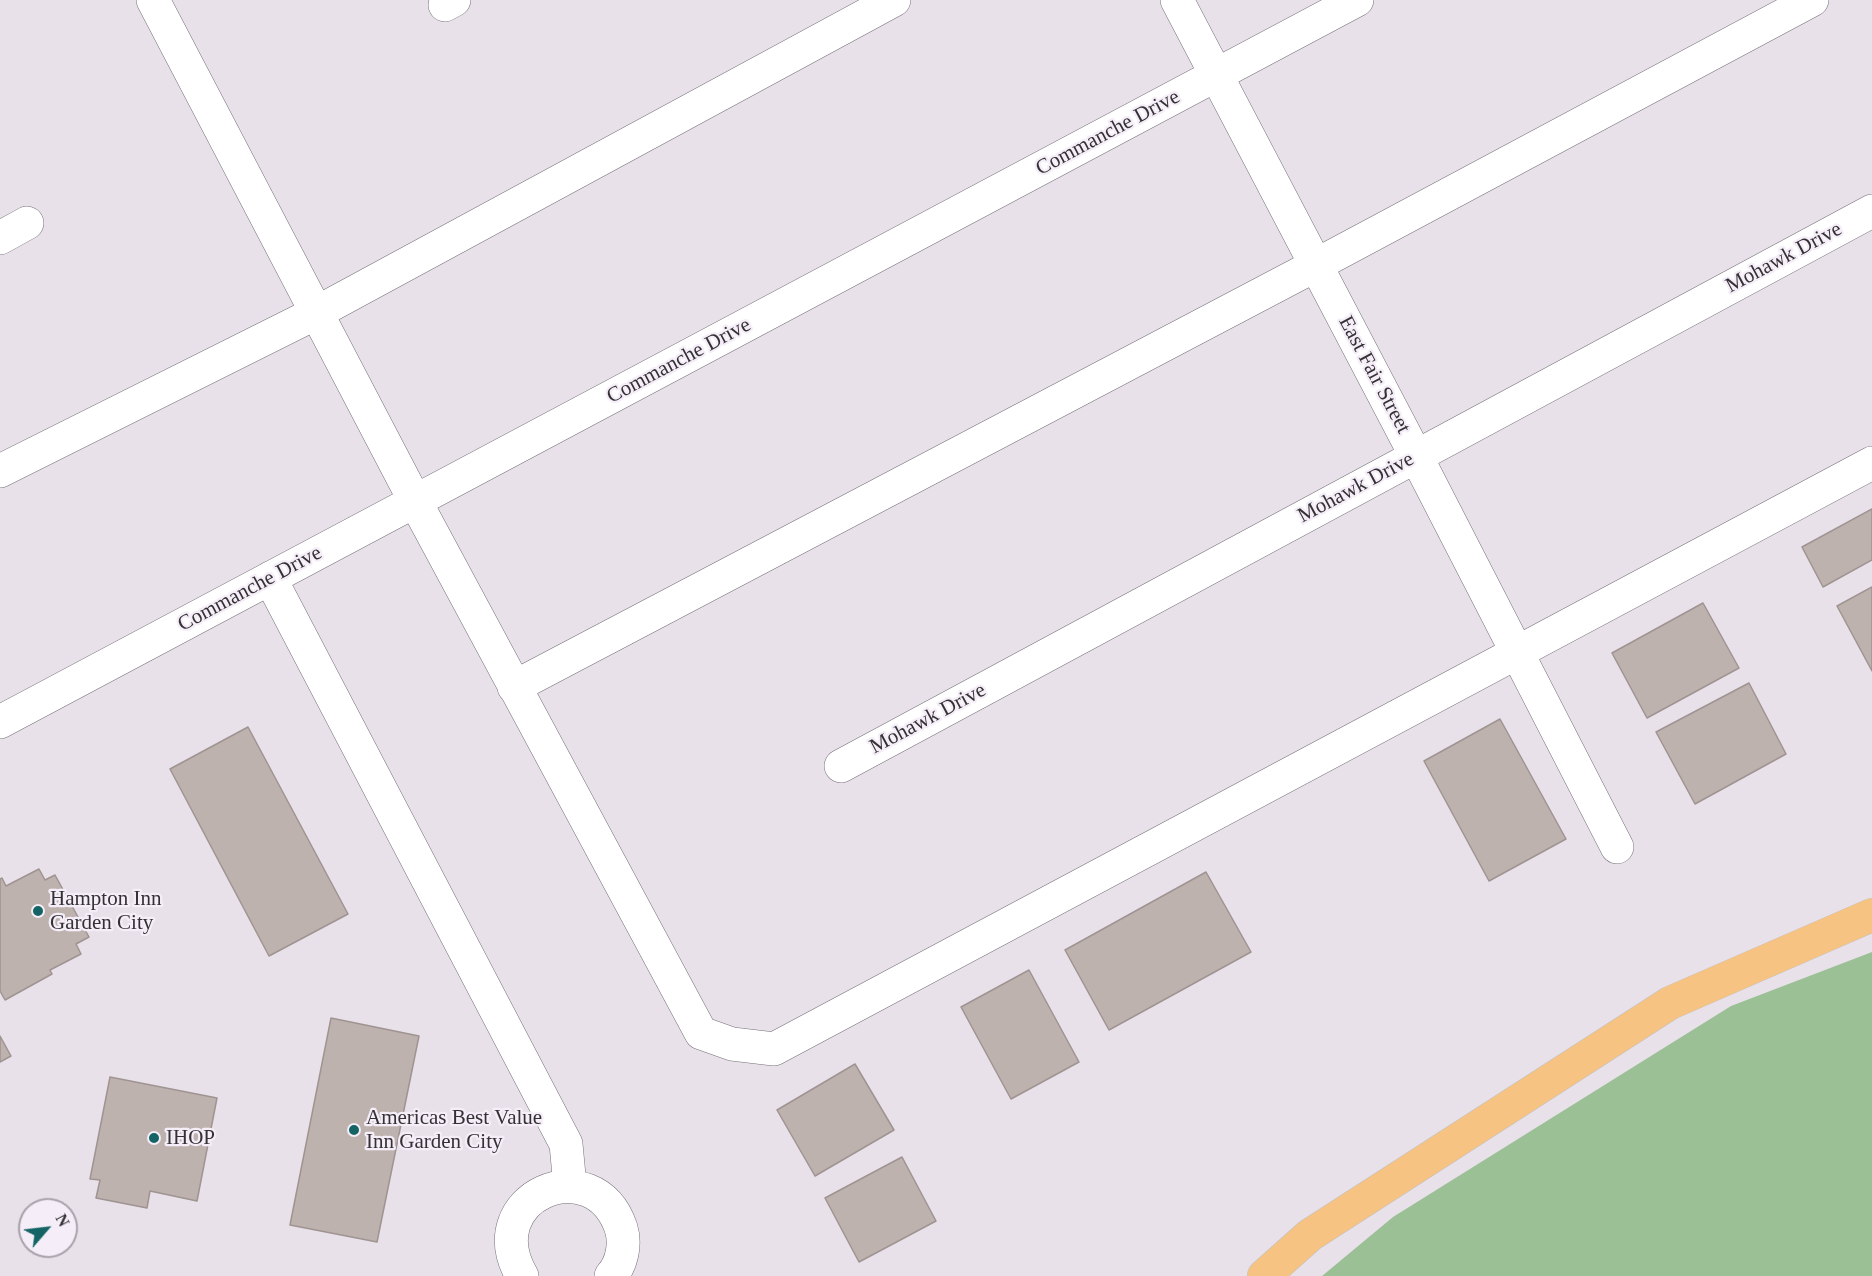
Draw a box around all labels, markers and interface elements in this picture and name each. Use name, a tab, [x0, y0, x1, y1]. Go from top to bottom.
street label: Commanche Drive	[1032, 85, 1184, 181]
street label: Mohawk Drive	[1722, 217, 1846, 299]
street label: East Fair Street	[1332, 312, 1416, 438]
street label: Commanche Drive	[603, 313, 755, 409]
street label: Mohawk Drive	[1294, 447, 1418, 529]
street label: Commanche Drive	[174, 541, 326, 637]
street label: Mohawk Drive	[866, 678, 990, 760]
place label: Hampton Inn Garden City	[50, 886, 161, 936]
marker: Hampton Inn Garden City	[31, 904, 45, 918]
place label: Americas Best Value Inn Garden City	[366, 1105, 542, 1155]
marker: Americas Best Value Inn Garden City	[347, 1123, 361, 1137]
place label: IHOP	[166, 1125, 215, 1151]
marker: IHOP	[147, 1131, 161, 1145]
north arrow	[18, 1198, 78, 1258]
text: N	[52, 1211, 73, 1229]

